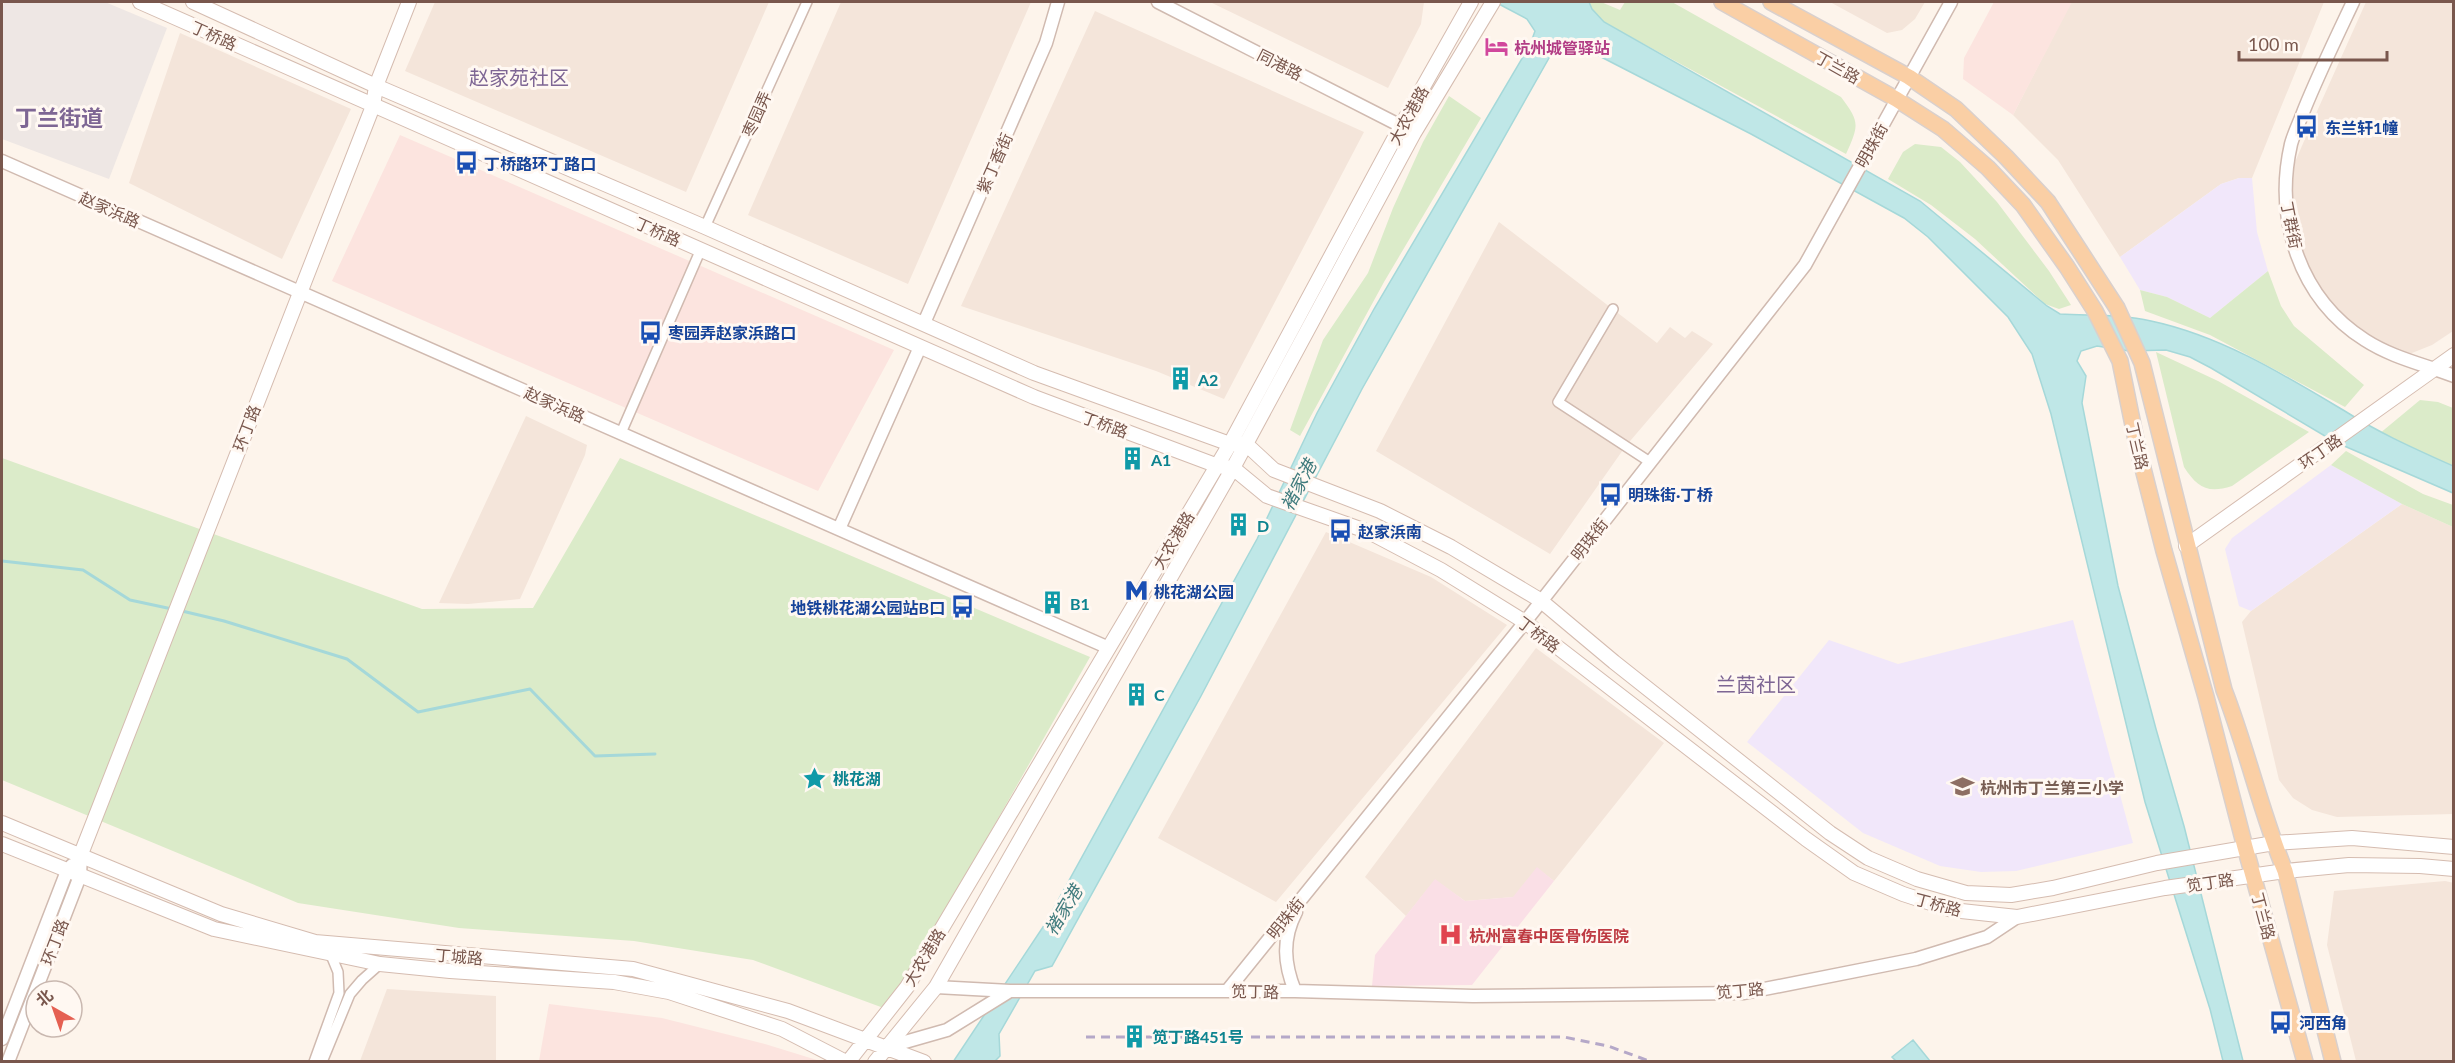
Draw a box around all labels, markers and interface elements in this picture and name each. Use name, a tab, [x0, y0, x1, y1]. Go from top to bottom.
street label: 丁桥路	[188, 17, 240, 53]
scale bar	[2239, 24, 2388, 62]
text: 100 m	[2248, 33, 2299, 55]
hotel icon: 杭州城管驿站	[1483, 34, 1509, 60]
place label: 杭州城管驿站	[1514, 38, 1610, 57]
street label: 同港路	[1254, 45, 1306, 83]
street label: 丁兰路	[1812, 47, 1864, 87]
district label: 赵家苑社区	[469, 65, 569, 89]
street label: 大农港路	[1384, 82, 1432, 148]
street label: 枣园弄	[738, 88, 774, 140]
district label: 丁兰街道	[15, 104, 103, 131]
bus stop icon: 东兰轩1幢	[2294, 114, 2320, 140]
place label: 东兰轩1幢	[2325, 118, 2398, 137]
street label: 明珠街	[1851, 119, 1891, 171]
street label: 紫丁香街	[972, 130, 1016, 196]
bus stop icon: 丁桥路环丁路口	[453, 150, 479, 176]
place label: 丁桥路环丁路口	[484, 154, 596, 173]
street label: 赵家浜路	[77, 187, 143, 231]
street label: 丁群街	[2278, 200, 2306, 250]
street label: 丁桥路	[632, 213, 684, 249]
bus stop icon: 枣园弄赵家浜路口	[637, 319, 663, 345]
place label: 枣园弄赵家浜路口	[668, 323, 796, 342]
building icon: A2	[1167, 366, 1193, 392]
place label: A2	[1197, 370, 1218, 389]
street label: 赵家浜路	[522, 382, 588, 426]
street label: 环丁路	[229, 402, 263, 454]
street label: 丁桥路	[1079, 407, 1131, 441]
street label: 丁兰路	[2123, 420, 2153, 472]
street label: 环丁路	[2295, 429, 2345, 473]
building icon: A1	[1120, 446, 1146, 472]
place label: A1	[1150, 450, 1171, 469]
water label: 褚家港	[1276, 453, 1322, 514]
bus stop icon: 明珠街·丁桥	[1597, 481, 1623, 507]
place label: 明珠街·丁桥	[1628, 485, 1713, 504]
street label: 大农港路	[1148, 508, 1198, 572]
building icon: D	[1226, 512, 1252, 538]
street label: 明珠街	[1567, 514, 1611, 564]
place label: D	[1257, 516, 1269, 535]
bus stop icon: 赵家浜南	[1327, 518, 1353, 544]
place label: 赵家浜南	[1358, 522, 1422, 541]
metro station icon: 桃花湖公园	[1123, 578, 1149, 604]
place label: 桃花湖公园	[1154, 582, 1234, 601]
building icon: B1	[1039, 590, 1065, 616]
bus stop icon: 地铁桃花湖公园站B口	[950, 594, 976, 620]
place label: B1	[1070, 594, 1090, 613]
place label: 地铁桃花湖公园站B口	[790, 598, 945, 617]
street label: 丁桥路	[1514, 612, 1564, 656]
district label: 兰茵社区	[1716, 672, 1796, 696]
building icon: C	[1123, 681, 1149, 707]
place label: C	[1154, 685, 1165, 704]
place icon: 桃花湖	[802, 765, 828, 791]
place label: 桃花湖	[833, 769, 881, 788]
school or university icon: 杭州市丁兰第三小学	[1949, 774, 1975, 800]
place label: 杭州市丁兰第三小学	[1980, 778, 2124, 797]
street label: 笕丁路	[2185, 869, 2235, 895]
water label: 褚家港	[1040, 879, 1088, 939]
street label: 丁桥路	[1912, 889, 1964, 919]
street label: 丁兰路	[2249, 890, 2279, 942]
street label: 明珠街	[1263, 893, 1307, 943]
street label: 环丁路	[37, 916, 71, 968]
hospital icon: 杭州富春中医骨伤医院	[1438, 922, 1464, 948]
street label: 大农港路	[899, 925, 949, 989]
place label: 杭州富春中医骨伤医院	[1469, 926, 1629, 945]
street label: 丁城路	[434, 944, 484, 968]
street label: 笕丁路	[1715, 978, 1765, 1002]
north arrow	[24, 979, 84, 1039]
street label: 笕丁路	[1231, 981, 1279, 1001]
text: 北	[32, 985, 56, 1010]
bus stop icon: 河西角	[2268, 1009, 2294, 1035]
place label: 河西角	[2299, 1013, 2347, 1032]
building icon: 笕丁路451号	[1121, 1023, 1147, 1049]
place label: 笕丁路451号	[1152, 1027, 1244, 1046]

